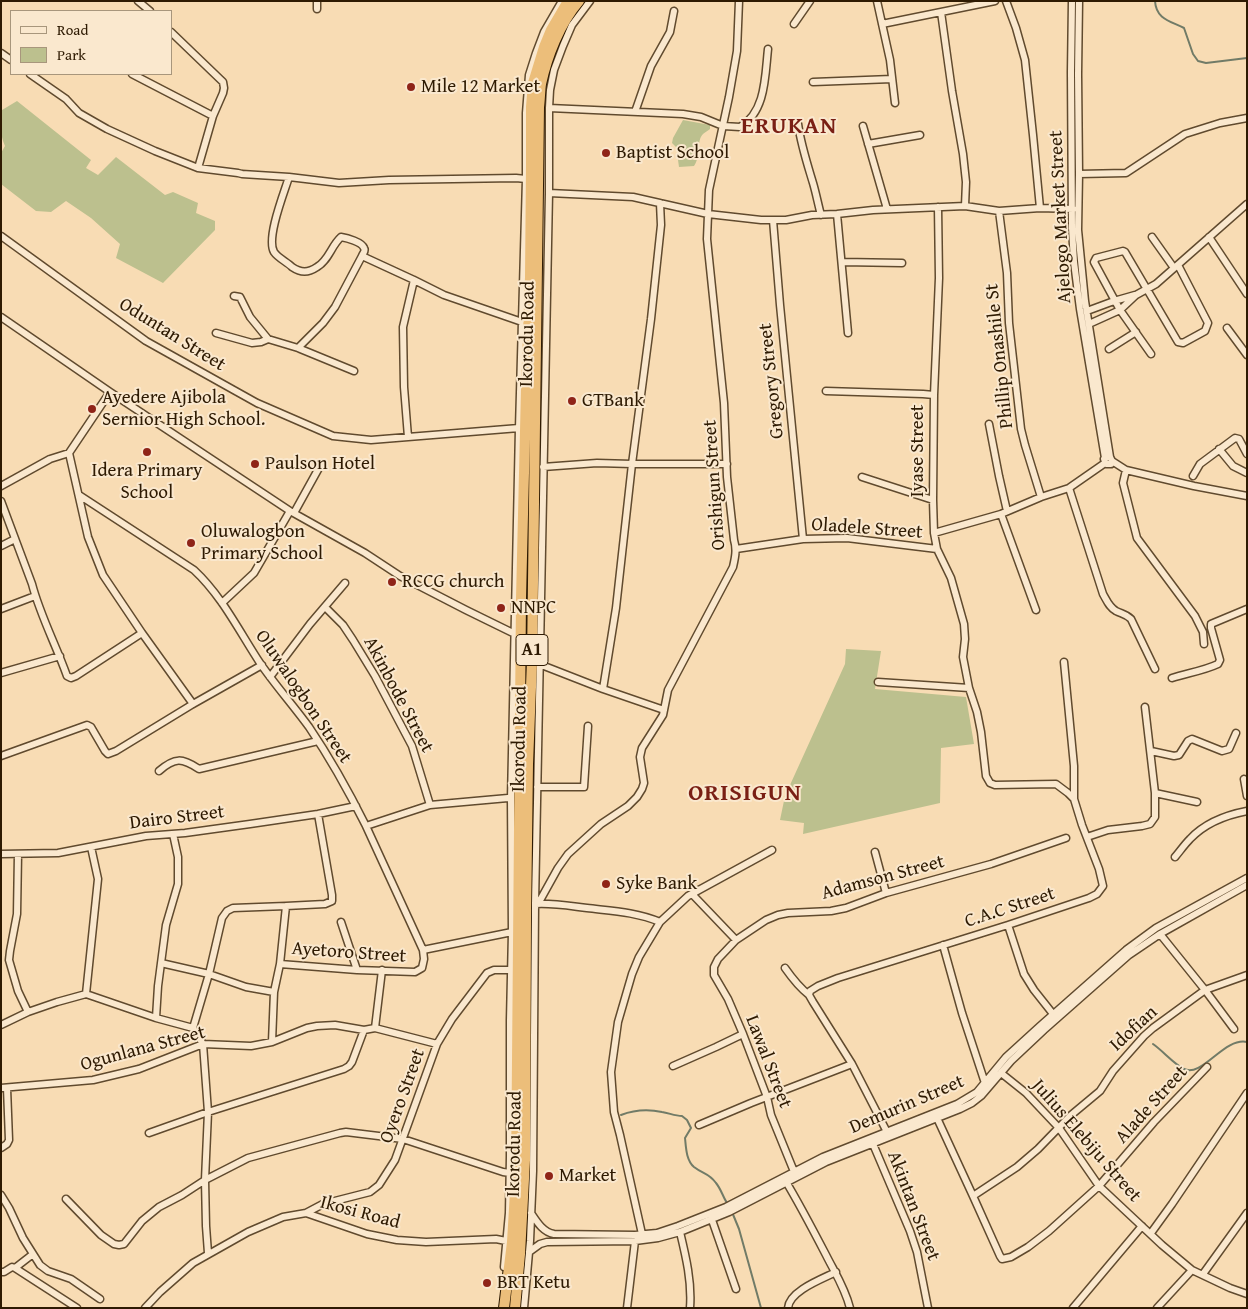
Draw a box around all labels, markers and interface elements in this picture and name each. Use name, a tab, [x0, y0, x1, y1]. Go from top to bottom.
legend	[10, 10, 172, 75]
text: Road	[57, 19, 88, 40]
text: Park	[57, 44, 86, 65]
place label: Mile 12 Market	[421, 76, 540, 98]
marker: Mile 12 Market	[405, 81, 417, 93]
district label: ERUKAN	[740, 113, 838, 141]
street label: Ajelogo Market Street	[1045, 130, 1077, 304]
place label: Baptist School	[616, 142, 729, 164]
marker: Baptist School	[600, 147, 612, 159]
street label: Ikorodu Road	[516, 281, 540, 387]
street label: Phillip Onashile St	[981, 282, 1019, 430]
street label: Oduntan Street	[115, 293, 229, 377]
street label: Gregory Street	[755, 322, 789, 440]
place label: Ayedere Ajibola Sernior High School.	[102, 387, 265, 431]
place label: GTBank	[582, 390, 644, 412]
marker: GTBank	[566, 395, 578, 407]
marker: Ayedere Ajibola Sernior High School.	[86, 403, 98, 415]
street label: Iyase Street	[907, 405, 929, 497]
street label: Orishigun Street	[699, 419, 731, 551]
marker: Idera Primary School	[141, 446, 153, 458]
place label: Paulson Hotel	[265, 453, 375, 475]
marker: Paulson Hotel	[249, 458, 261, 470]
place label: Idera Primary School	[92, 460, 202, 504]
street label: Oladele Street	[811, 514, 923, 544]
place label: Oluwalogbon Primary School	[201, 521, 323, 565]
marker: Oluwalogbon Primary School	[185, 537, 197, 549]
place label: RCCG church	[402, 571, 504, 593]
marker: RCCG church	[386, 576, 398, 588]
place label: NNPC	[511, 597, 556, 619]
marker: NNPC	[495, 602, 507, 614]
street label: Oluwalogbon Street	[250, 626, 356, 768]
street label: Akinbode Street	[358, 633, 438, 757]
road number: A1	[516, 634, 548, 666]
street label: Ikorodu Road	[508, 686, 532, 792]
district label: ORISIGUN	[687, 780, 803, 808]
street label: Dairo Street	[128, 801, 226, 835]
street label: Adamson Street	[819, 851, 947, 905]
place label: Syke Bank	[616, 873, 697, 895]
marker: Syke Bank	[600, 878, 612, 890]
street label: C.A.C Street	[962, 883, 1058, 933]
street label: Ayetoro Street	[291, 938, 407, 968]
street label: Idofian	[1105, 1001, 1163, 1057]
street label: Lawal Street	[740, 1012, 796, 1112]
street label: Ogunlana Street	[78, 1021, 208, 1077]
street label: Oyero Street	[375, 1046, 431, 1146]
street label: Alade Street	[1111, 1061, 1193, 1149]
street label: Demurin Street	[846, 1071, 968, 1139]
street label: Julius Elebiju Street	[1026, 1075, 1146, 1207]
street label: Ikorodu Road	[503, 1091, 527, 1197]
street label: Akintan Street	[882, 1148, 944, 1264]
place label: Market	[559, 1165, 616, 1187]
marker: Market	[543, 1170, 555, 1182]
street label: Ikosi Road	[318, 1191, 402, 1235]
place label: BRT Ketu	[497, 1272, 570, 1294]
marker: BRT Ketu	[481, 1277, 493, 1289]

